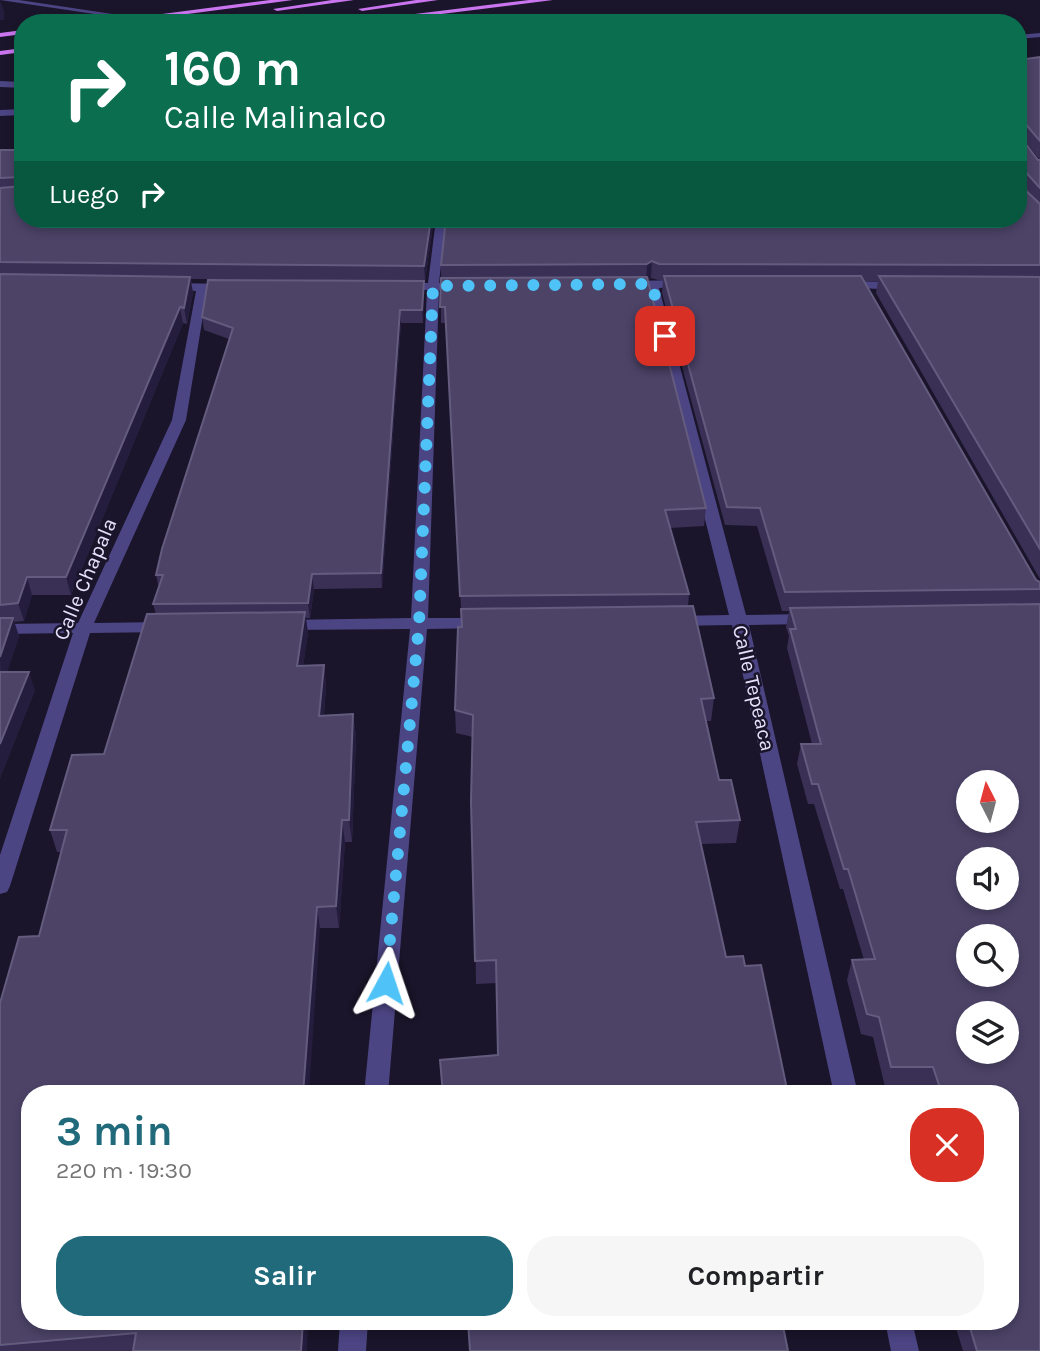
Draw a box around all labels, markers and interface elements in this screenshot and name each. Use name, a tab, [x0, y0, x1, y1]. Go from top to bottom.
text: 160 m	[164, 40, 301, 97]
icon: right	[49, 42, 140, 133]
text: Calle Malinalco	[164, 99, 386, 136]
icon: right	[133, 175, 171, 213]
text: Luego	[49, 179, 119, 210]
pin	[635, 306, 695, 366]
icon: arrive	[646, 317, 684, 355]
street label: Calle Chapala	[48, 514, 122, 644]
street label: Calle Tepeaca	[728, 623, 780, 753]
north arrow	[956, 770, 1018, 833]
map controls	[956, 770, 1019, 1064]
button: sound	[956, 847, 1019, 910]
button: search	[956, 924, 1019, 987]
position arrow	[349, 946, 423, 1020]
button: layers	[956, 1001, 1019, 1064]
text: 3 min	[56, 1106, 173, 1156]
button: close	[910, 1108, 984, 1182]
text: 220 m · 19:30	[56, 1157, 192, 1184]
button: Salir	[56, 1236, 513, 1316]
button: Compartir	[527, 1236, 984, 1316]

